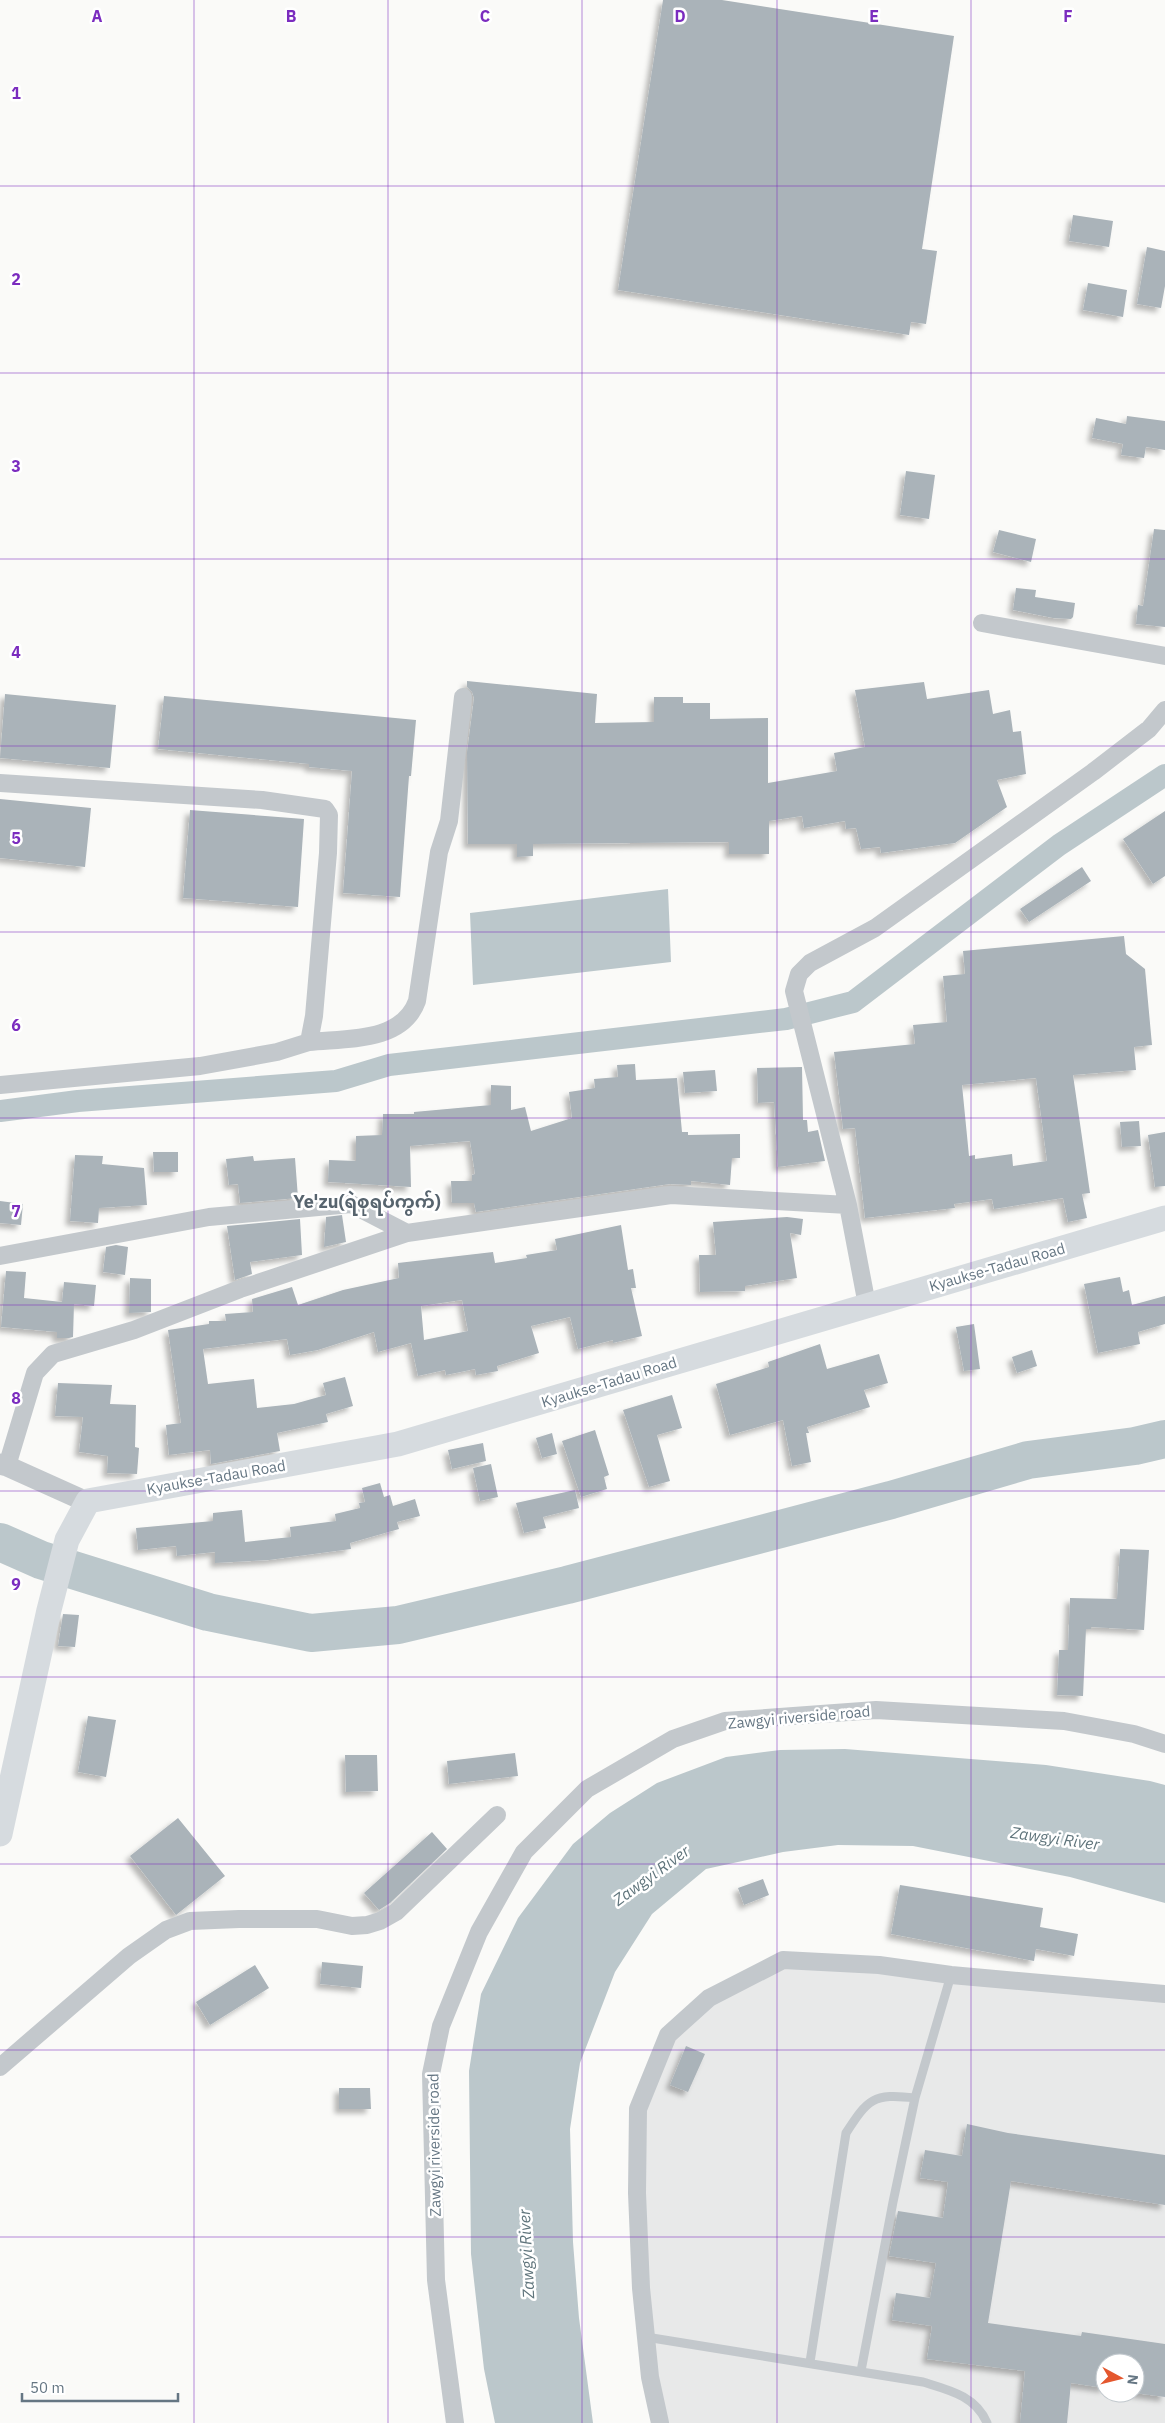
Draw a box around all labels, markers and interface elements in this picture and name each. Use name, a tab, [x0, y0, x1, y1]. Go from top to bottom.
text: A	[92, 6, 103, 26]
text: B	[286, 6, 297, 26]
text: C	[480, 6, 490, 26]
text: D	[674, 6, 686, 26]
text: E	[869, 6, 879, 26]
text: F	[1063, 6, 1073, 26]
text: 1	[11, 83, 21, 103]
text: 2	[11, 269, 21, 289]
text: 3	[11, 456, 21, 476]
text: 4	[11, 642, 21, 662]
text: 5	[11, 828, 21, 848]
text: 6	[11, 1015, 21, 1035]
district label: Ye'zu(ရဲစုရပ်ကွက်)	[293, 1190, 441, 1216]
text: 7	[11, 1201, 21, 1221]
street label: Kyaukse-Tadau Road	[927, 1238, 1067, 1296]
street label: Kyaukse-Tadau Road	[539, 1352, 679, 1412]
text: 8	[11, 1388, 21, 1408]
street label: Kyaukse-Tadau Road	[145, 1455, 287, 1499]
text: 9	[11, 1574, 21, 1594]
street label: Zawgyi riverside road	[727, 1701, 871, 1733]
water label: Zawgyi River	[1008, 1822, 1102, 1854]
water label: Zawgyi River	[608, 1840, 694, 1910]
street label: Zawgyi riverside road	[423, 2073, 445, 2217]
water label: Zawgyi River	[514, 2208, 538, 2300]
north arrow	[1095, 2353, 1145, 2403]
scale bar	[22, 2370, 179, 2402]
text: N	[1123, 2373, 1142, 2386]
text: 50 m	[30, 2378, 65, 2397]

